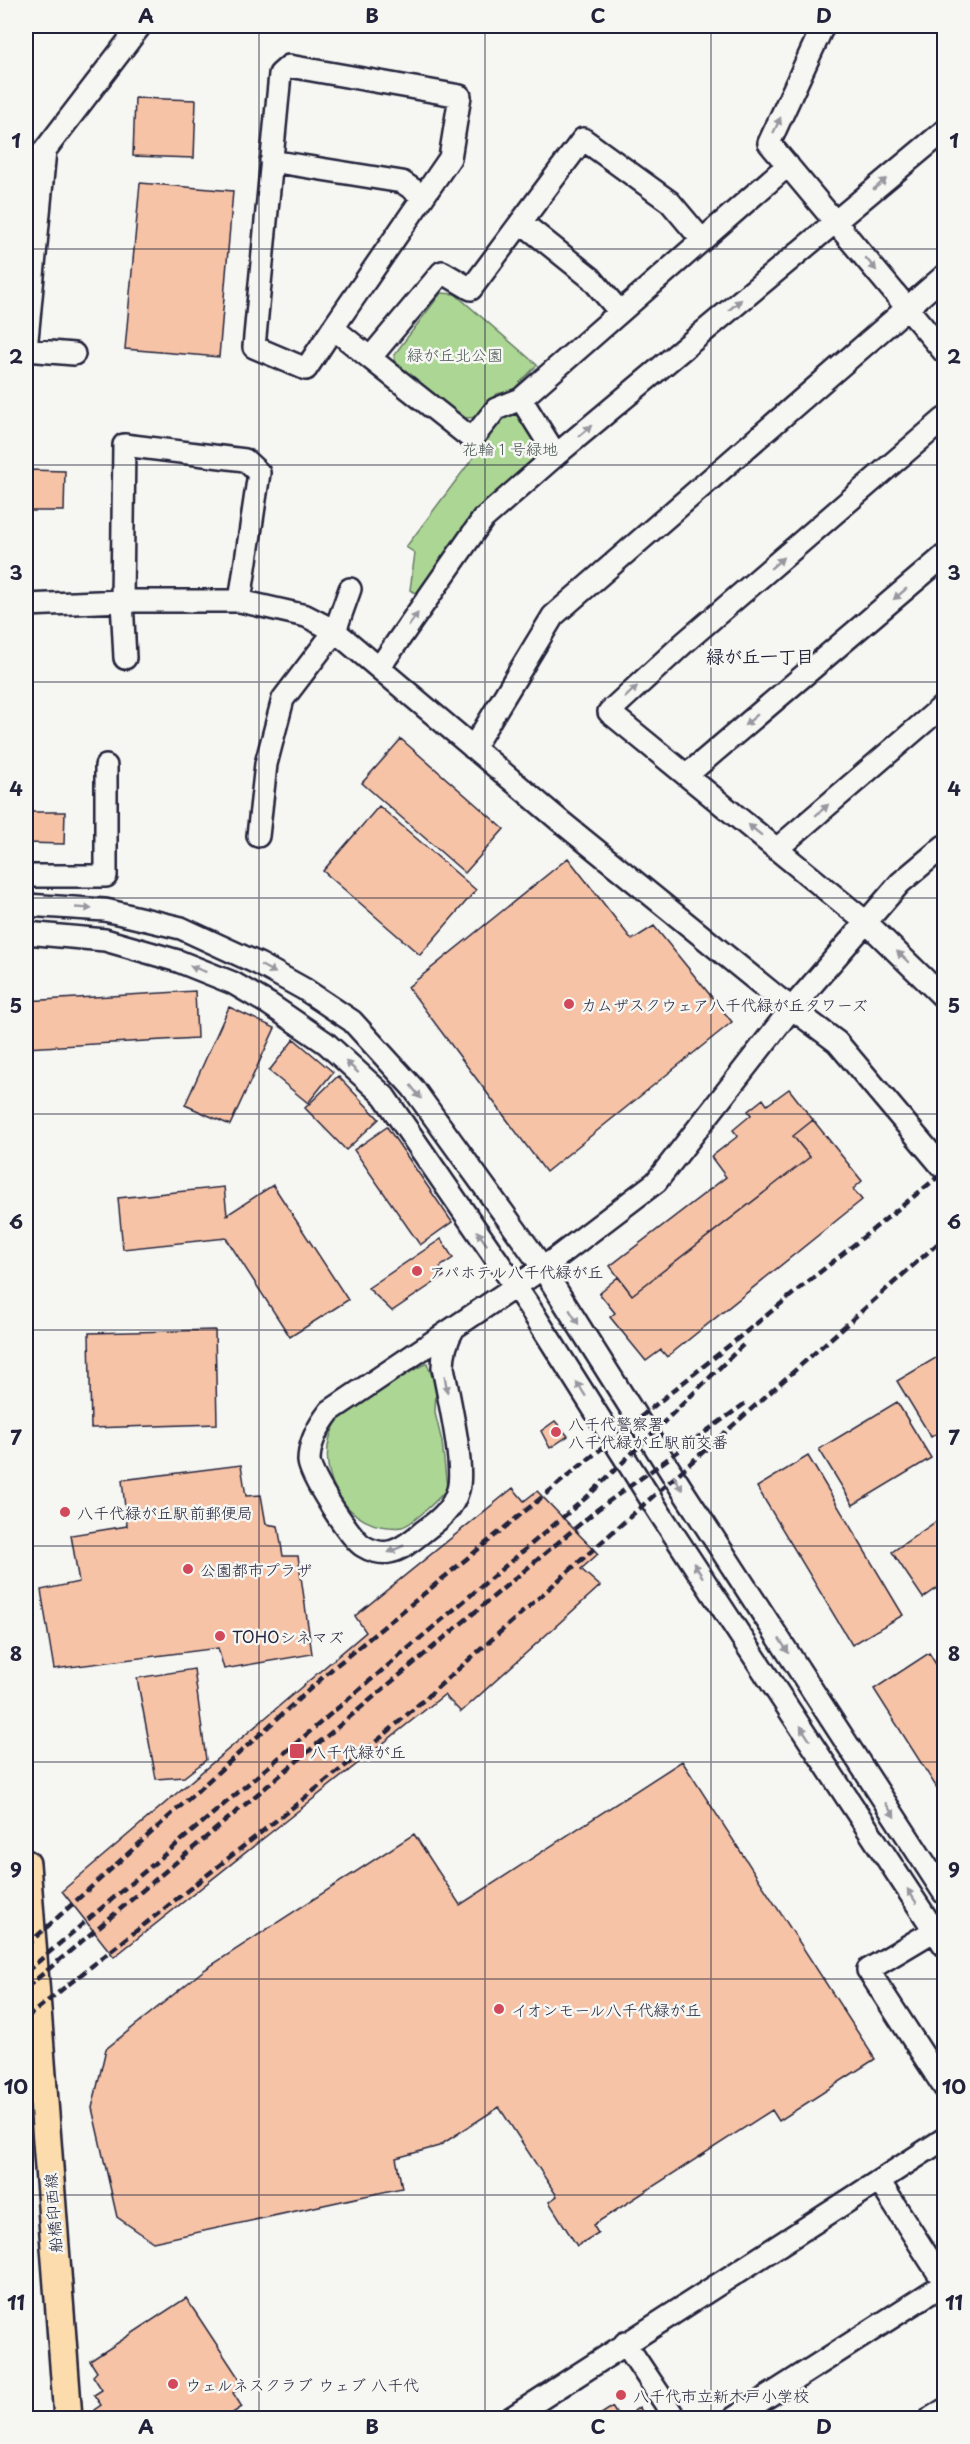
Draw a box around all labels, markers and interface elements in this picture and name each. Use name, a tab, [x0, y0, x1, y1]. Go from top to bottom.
text: A	[138, 0, 154, 30]
text: B	[365, 0, 379, 30]
text: C	[590, 0, 606, 30]
text: D	[816, 0, 832, 30]
one-way arrow	[772, 116, 782, 134]
text: 1	[11, 125, 21, 155]
text: 1	[949, 125, 959, 155]
one-way arrow	[872, 178, 887, 191]
one-way arrow	[864, 256, 877, 271]
one-way arrow	[727, 299, 743, 312]
text: 2	[9, 341, 23, 371]
text: 2	[947, 341, 961, 371]
park label: 緑が丘北公園	[407, 342, 503, 366]
one-way arrow	[577, 424, 593, 437]
park label: 花輪１号緑地	[462, 436, 558, 460]
text: 3	[9, 557, 23, 587]
one-way arrow	[769, 557, 784, 570]
text: 3	[947, 557, 961, 587]
one-way arrow	[893, 587, 908, 600]
one-way arrow	[407, 612, 419, 628]
district label: 緑が丘一丁目	[706, 642, 814, 669]
one-way arrow	[623, 685, 638, 699]
one-way arrow	[744, 713, 759, 726]
text: 4	[9, 773, 23, 803]
text: 4	[947, 773, 961, 803]
one-way arrow	[814, 804, 829, 817]
one-way arrow	[747, 823, 763, 836]
one-way arrow	[74, 904, 93, 913]
one-way arrow	[895, 950, 910, 964]
one-way arrow	[189, 964, 207, 973]
one-way arrow	[259, 964, 276, 974]
text: 5	[10, 990, 22, 1020]
text: 5	[948, 990, 960, 1020]
place label: カムザスクウェア八千代緑が丘タワーズ	[581, 992, 867, 1016]
marker: カムザスクウェア八千代緑が丘タワーズ	[562, 997, 576, 1011]
one-way arrow	[345, 1060, 360, 1074]
one-way arrow	[409, 1084, 422, 1100]
text: 6	[9, 1206, 23, 1236]
text: 6	[947, 1206, 961, 1236]
one-way arrow	[476, 1231, 488, 1247]
place label: アパホテル八千代緑が丘	[429, 1259, 603, 1283]
marker: アパホテル八千代緑が丘	[410, 1264, 424, 1278]
one-way arrow	[569, 1309, 580, 1326]
one-way arrow	[442, 1375, 451, 1394]
one-way arrow	[575, 1380, 586, 1397]
place label: 八千代警察署 八千代緑が丘駅前交番	[568, 1411, 728, 1453]
text: 7	[10, 1422, 22, 1452]
text: 7	[948, 1422, 960, 1452]
marker: 八千代警察署 八千代緑が丘駅前交番	[549, 1425, 563, 1439]
one-way arrow	[672, 1475, 683, 1491]
place label: 八千代緑が丘駅前郵便局	[77, 1500, 253, 1524]
marker: 八千代緑が丘駅前郵便局	[58, 1505, 72, 1519]
one-way arrow	[388, 1544, 405, 1553]
place label: 公園都市プラザ	[200, 1557, 312, 1581]
marker: 公園都市プラザ	[181, 1562, 195, 1576]
one-way arrow	[693, 1562, 704, 1578]
place label: TOHOシネマズ	[232, 1624, 344, 1648]
marker: TOHOシネマズ	[213, 1629, 227, 1643]
text: 8	[10, 1638, 22, 1668]
one-way arrow	[778, 1638, 789, 1654]
text: 8	[948, 1638, 960, 1668]
one-way arrow	[800, 1725, 811, 1741]
place label: 八千代緑が丘	[310, 1739, 406, 1763]
marker: 八千代緑が丘	[288, 1742, 306, 1760]
one-way arrow	[884, 1802, 895, 1818]
text: 9	[10, 1854, 22, 1884]
text: 9	[948, 1854, 960, 1884]
one-way arrow	[907, 1888, 918, 1904]
place label: イオンモール八千代緑が丘	[511, 1997, 701, 2021]
marker: イオンモール八千代緑が丘	[492, 2002, 506, 2016]
text: 10	[4, 2071, 28, 2101]
text: 10	[942, 2071, 966, 2101]
street label: 船橋印西線	[37, 2172, 67, 2254]
text: 11	[7, 2287, 25, 2317]
text: 11	[945, 2287, 963, 2317]
place label: ウェルネスクラブ ウェブ 八千代	[185, 2372, 419, 2396]
marker: ウェルネスクラブ ウェブ 八千代	[166, 2377, 180, 2391]
place label: 八千代市立新木戸小学校	[633, 2383, 809, 2407]
marker: 八千代市立新木戸小学校	[614, 2388, 628, 2402]
text: A	[138, 2411, 154, 2441]
text: B	[365, 2411, 379, 2441]
text: C	[590, 2411, 606, 2441]
text: D	[816, 2411, 832, 2441]

